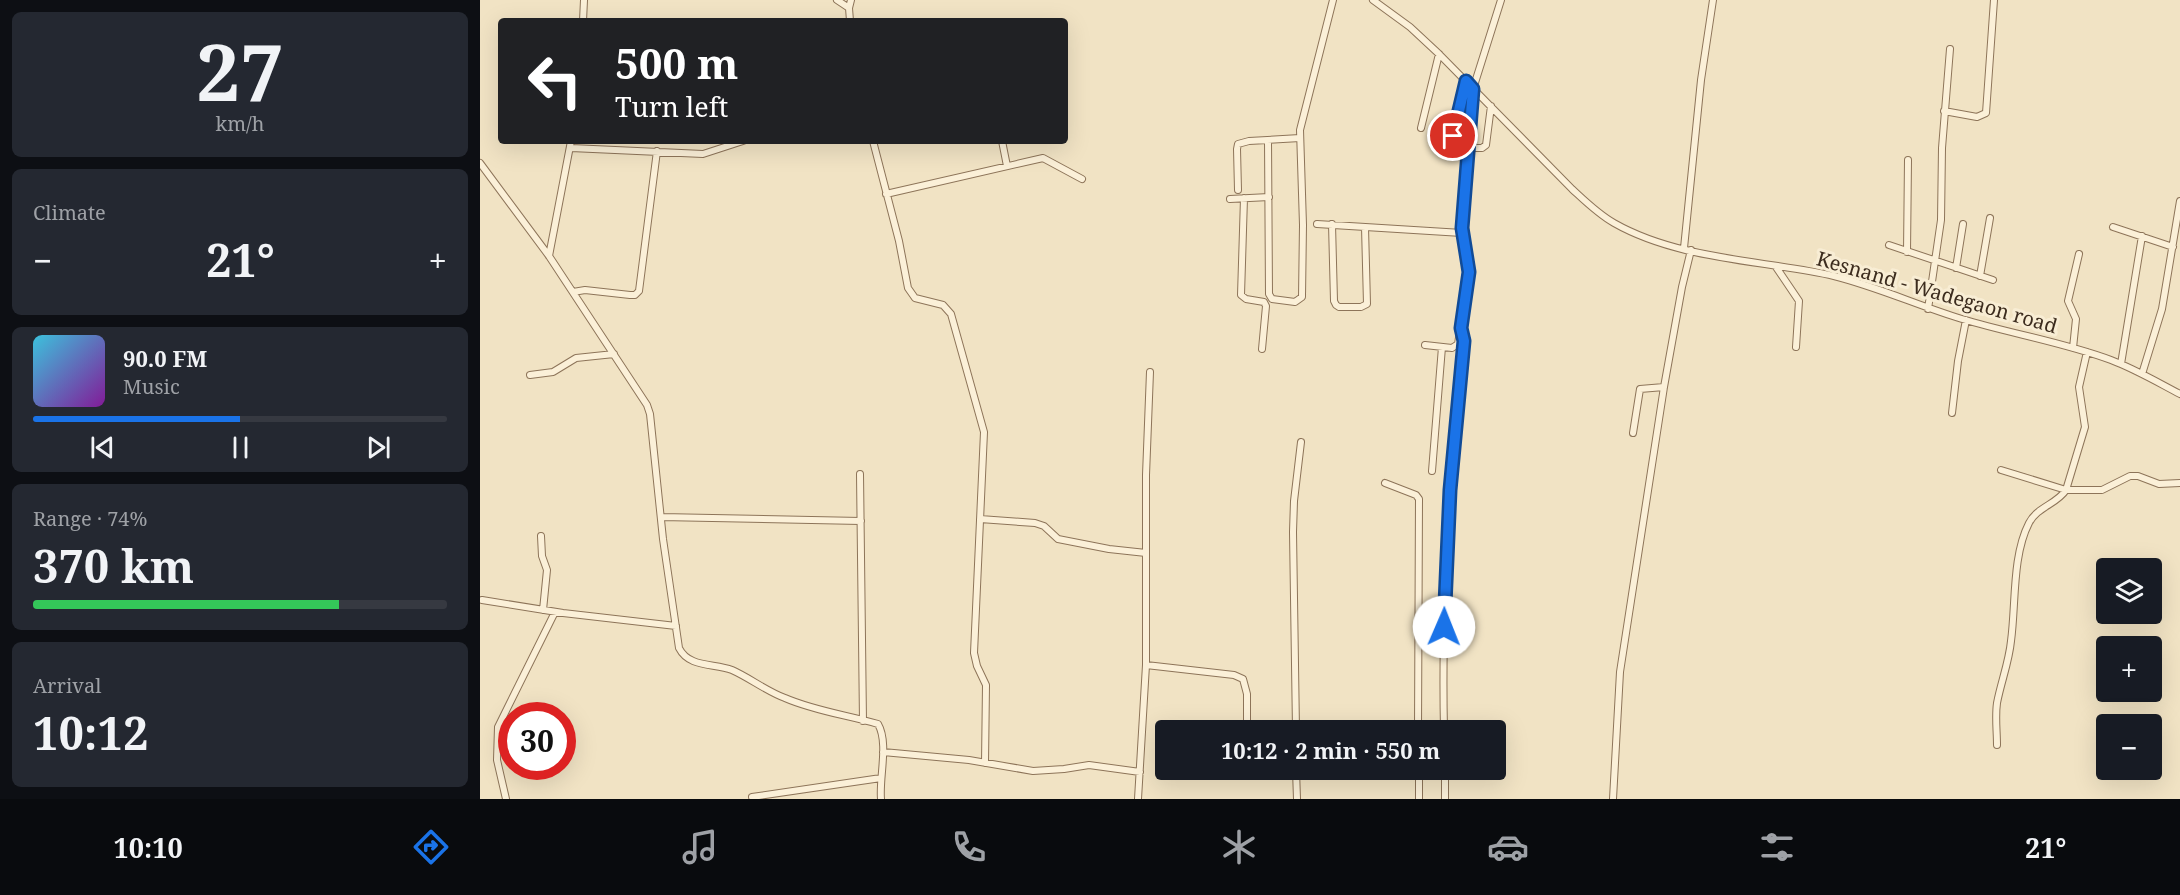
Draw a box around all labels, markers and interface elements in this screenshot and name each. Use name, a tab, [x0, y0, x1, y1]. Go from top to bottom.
text: 27	[196, 18, 284, 124]
text: 500 m	[615, 34, 739, 91]
icon: left	[516, 42, 594, 120]
text: Turn left	[615, 88, 728, 125]
text: km/h	[215, 110, 265, 137]
pin	[1427, 110, 1478, 161]
icon: arrive	[1436, 119, 1469, 152]
text: Climate	[33, 199, 106, 226]
text: 21°	[206, 229, 275, 290]
text: −	[33, 238, 52, 283]
text: +	[429, 238, 447, 283]
street label: Kesnand - Wadegaon road	[1814, 245, 2060, 339]
text: 90.0 FM	[123, 343, 207, 373]
text: Music	[123, 373, 180, 400]
icon: previous	[86, 431, 119, 464]
icon: pause	[224, 431, 257, 464]
icon: next	[362, 431, 395, 464]
text: Range · 74%	[33, 505, 147, 532]
text: 370 km	[33, 535, 194, 596]
map controls	[2096, 558, 2162, 780]
button: layers	[2096, 558, 2162, 624]
position arrow	[1412, 595, 1476, 659]
button: +	[2096, 636, 2162, 702]
text: Arrival	[33, 672, 101, 699]
text: 10:12	[33, 702, 148, 763]
speed limit sign: 30	[498, 702, 576, 780]
button: −	[2096, 714, 2162, 780]
text: 10:12 · 2 min · 550 m	[1221, 735, 1440, 765]
icon: directions	[410, 826, 452, 868]
icon: music	[679, 826, 721, 868]
icon: phone	[948, 826, 990, 868]
icon: climate	[1218, 826, 1260, 868]
icon: car	[1487, 826, 1529, 868]
icon: filters	[1756, 826, 1798, 868]
text: 10:10	[114, 829, 183, 866]
text: 21°	[2025, 829, 2066, 866]

